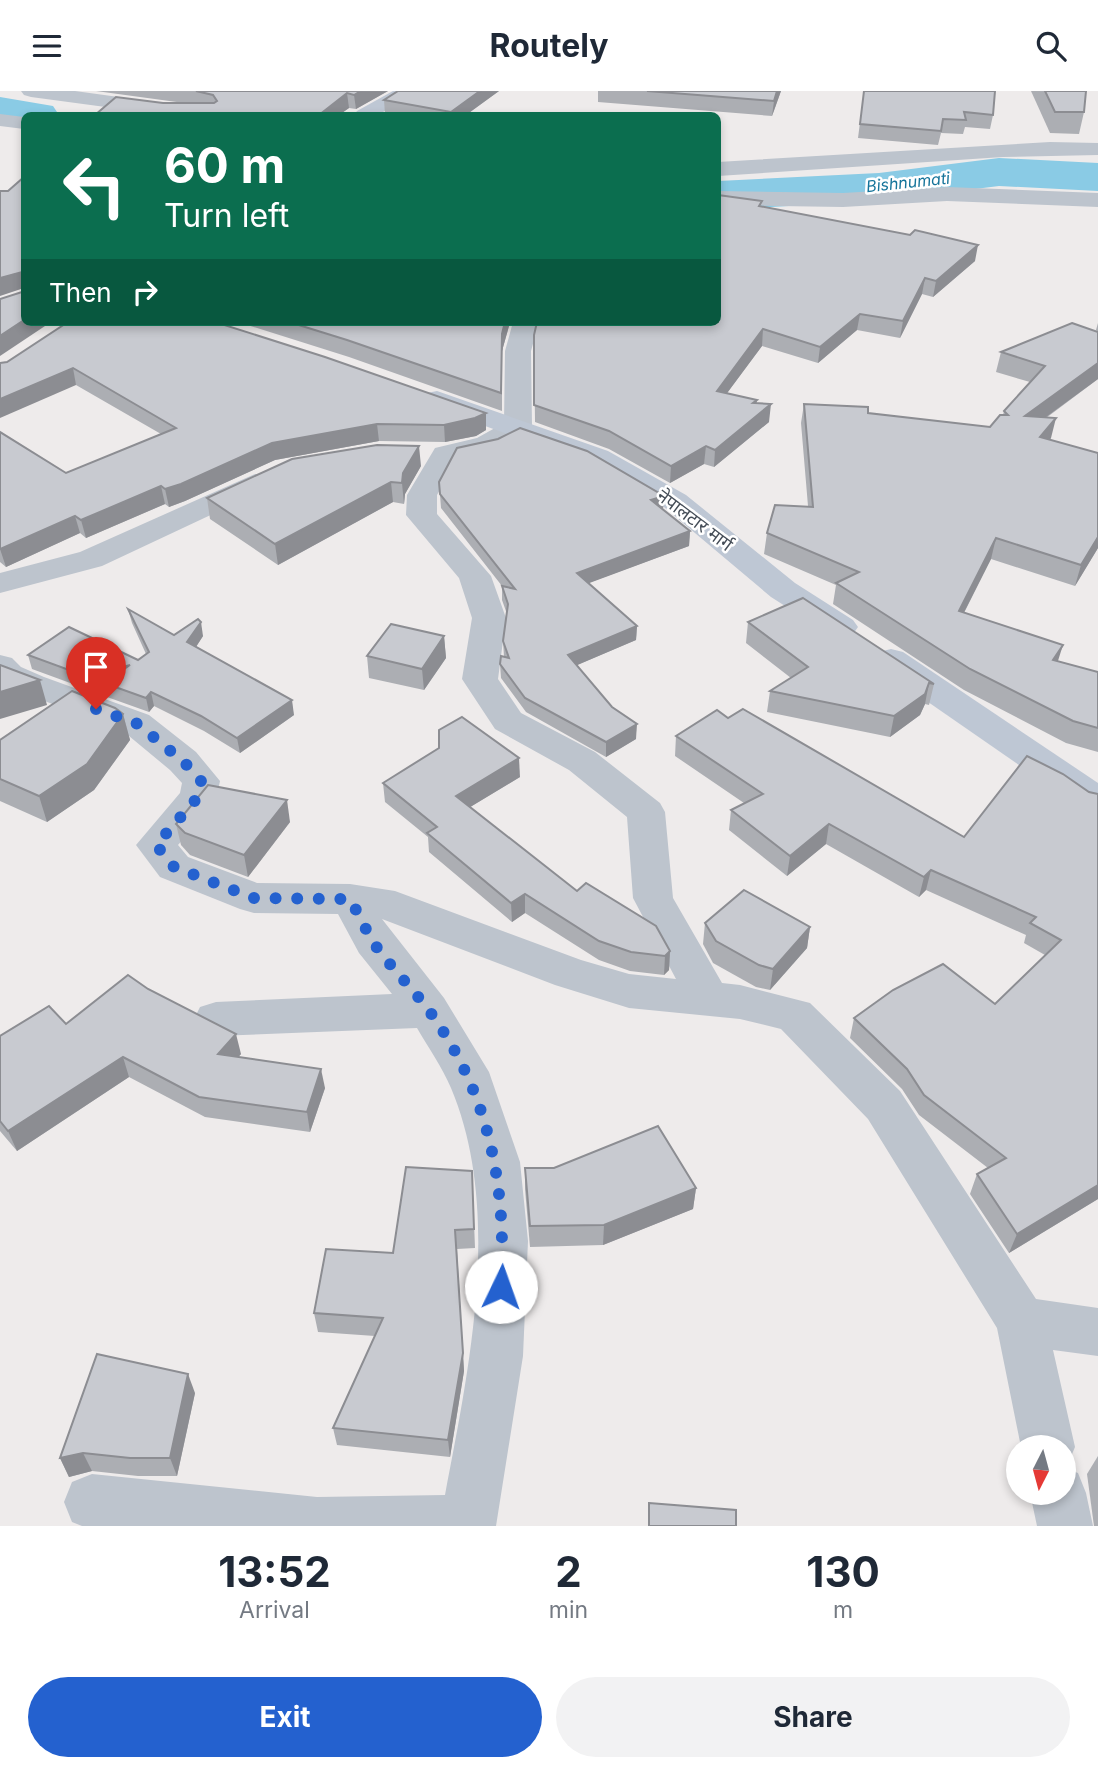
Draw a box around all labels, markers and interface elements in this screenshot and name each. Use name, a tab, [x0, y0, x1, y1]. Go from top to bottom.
text: Routely	[490, 26, 608, 65]
icon: menu	[28, 27, 66, 65]
icon: search	[1032, 27, 1070, 65]
text: 60 m	[164, 136, 285, 195]
icon: left	[49, 140, 140, 231]
water label: Bishnumati	[865, 168, 952, 196]
text: Turn left	[164, 196, 289, 235]
icon: right	[126, 273, 164, 311]
text: Then	[49, 277, 112, 308]
street label: नेपालटार मार्ग	[653, 485, 738, 556]
pin	[66, 637, 126, 709]
icon: arrive	[77, 648, 115, 686]
position arrow	[464, 1250, 538, 1324]
north arrow	[1006, 1435, 1076, 1505]
map controls	[1006, 1435, 1076, 1505]
text: 13:52	[218, 1546, 331, 1597]
text: 2	[555, 1546, 582, 1597]
text: 130	[806, 1546, 880, 1597]
text: Arrival	[239, 1596, 310, 1624]
text: min	[549, 1596, 588, 1624]
text: m	[833, 1596, 853, 1624]
button: Exit	[28, 1677, 542, 1757]
button: Share	[556, 1677, 1070, 1757]

